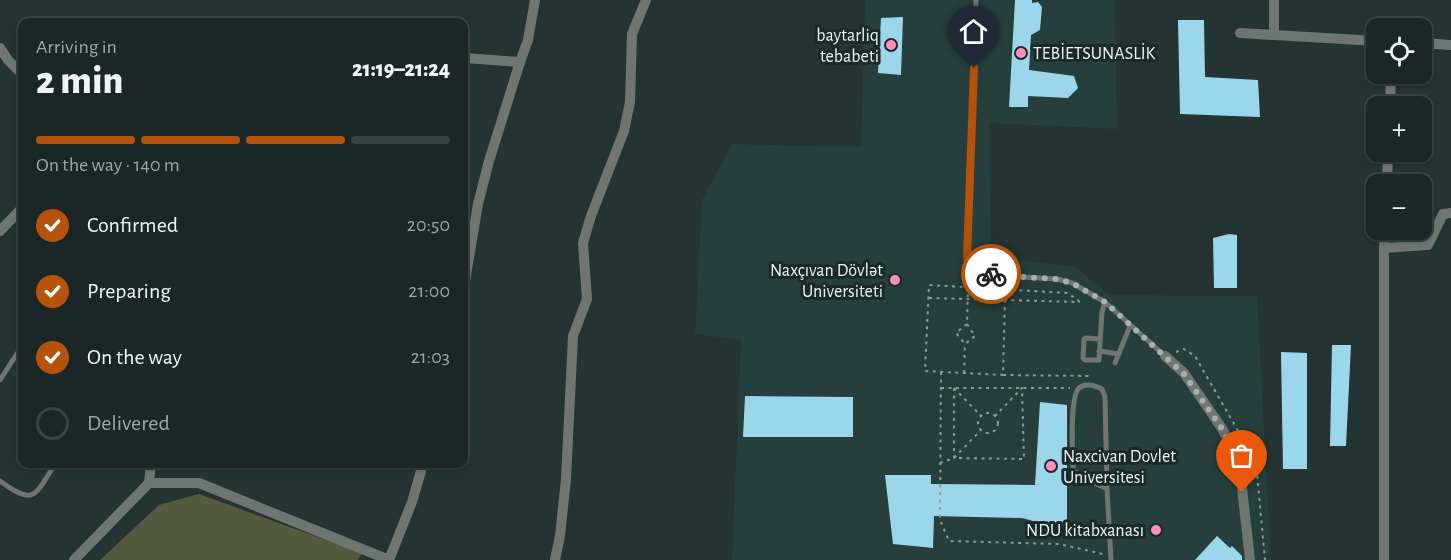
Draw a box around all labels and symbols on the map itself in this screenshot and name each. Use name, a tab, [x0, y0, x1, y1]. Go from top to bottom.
pin	[948, 6, 999, 68]
place label: baytarliq tebabeti	[816, 27, 879, 66]
marker: baytarliq tebabeti	[884, 38, 898, 52]
place label: TEBİETSUNASLİK	[1033, 43, 1155, 63]
marker: TEBİETSUNASLİK	[1014, 46, 1028, 60]
courier	[961, 244, 1021, 304]
place label: Naxçıvan Dövlət Universiteti	[770, 262, 883, 301]
marker: Naxçıvan Dövlət Universiteti	[888, 273, 902, 287]
pin	[1216, 430, 1267, 492]
place label: Naxcivan Dovlet Universitesi	[1063, 448, 1176, 487]
marker: Naxcivan Dovlet Universitesi	[1044, 459, 1058, 473]
place label: NDU kitabxanası	[1026, 522, 1144, 540]
marker: NDU kitabxanası	[1149, 523, 1163, 537]

